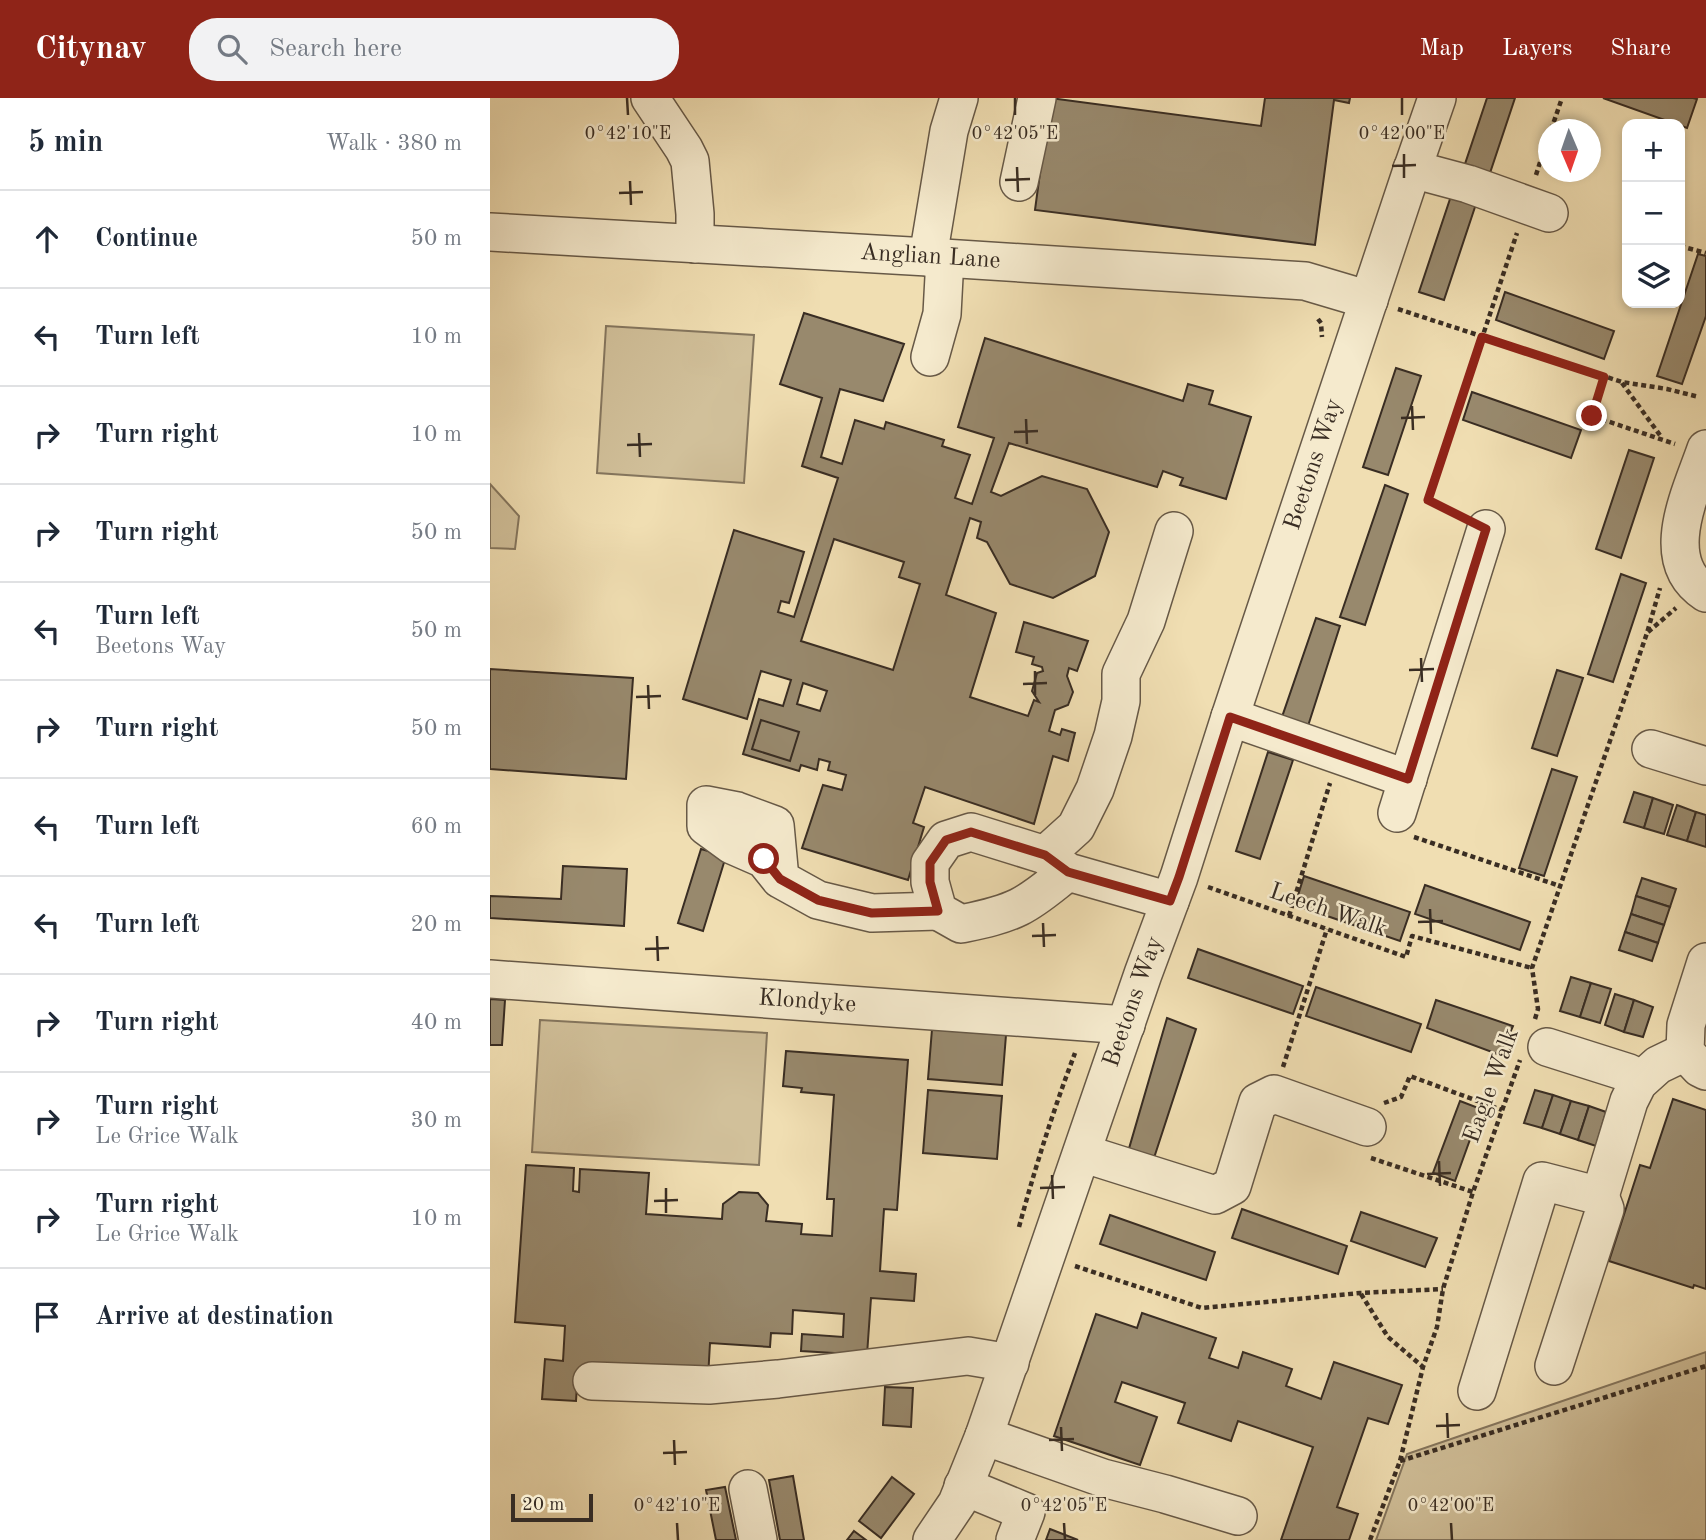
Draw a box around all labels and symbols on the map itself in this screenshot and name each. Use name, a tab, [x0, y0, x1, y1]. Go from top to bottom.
north arrow	[1538, 119, 1601, 182]
text: 0°42'10"E	[585, 125, 671, 143]
text: 0°42'05"E	[972, 125, 1058, 143]
text: 0°42'00"E	[1359, 125, 1445, 143]
street label: Anglian Lane	[859, 241, 1001, 274]
street label: Beetons Way	[1281, 395, 1347, 533]
route end	[1576, 400, 1607, 431]
route start	[748, 843, 779, 874]
street label: Leech Walk	[1266, 880, 1390, 942]
street label: Beetons Way	[1100, 933, 1168, 1071]
street label: Klondyke	[757, 986, 857, 1017]
street label: Eagle Walk	[1460, 1025, 1524, 1147]
scale bar	[511, 1491, 593, 1523]
text: 0°42'10"E	[634, 1497, 720, 1515]
text: 0°42'05"E	[1021, 1497, 1107, 1515]
text: 0°42'00"E	[1408, 1497, 1494, 1515]

